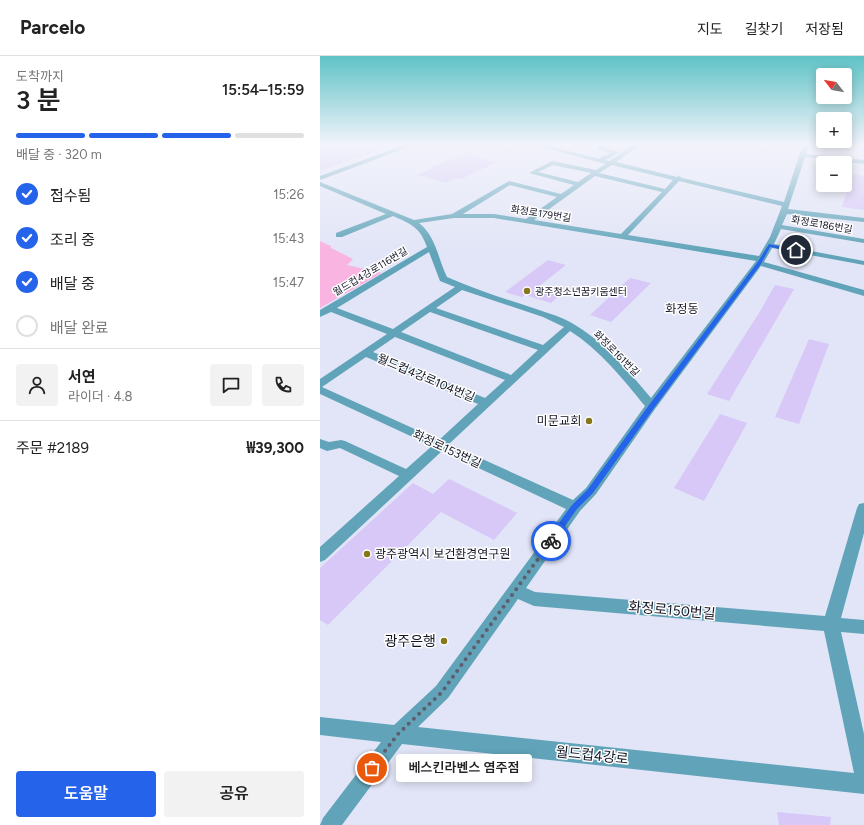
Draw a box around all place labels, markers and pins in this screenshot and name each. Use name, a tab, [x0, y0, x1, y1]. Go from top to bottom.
pin	[779, 233, 813, 267]
place label: 광주청소년꿈키움센터	[535, 285, 627, 298]
marker: 광주청소년꿈키움센터	[522, 286, 532, 296]
place label: 미문교회	[537, 414, 581, 428]
marker: 미문교회	[584, 416, 594, 426]
place label: 광주광역시 보건환경연구원	[375, 547, 510, 561]
marker: 광주광역시 보건환경연구원	[362, 549, 372, 559]
place label: 광주은행	[384, 633, 436, 650]
marker: 광주은행	[439, 636, 449, 646]
pin	[355, 751, 389, 785]
callout: 베스킨라벤스 염주점	[396, 754, 532, 782]

